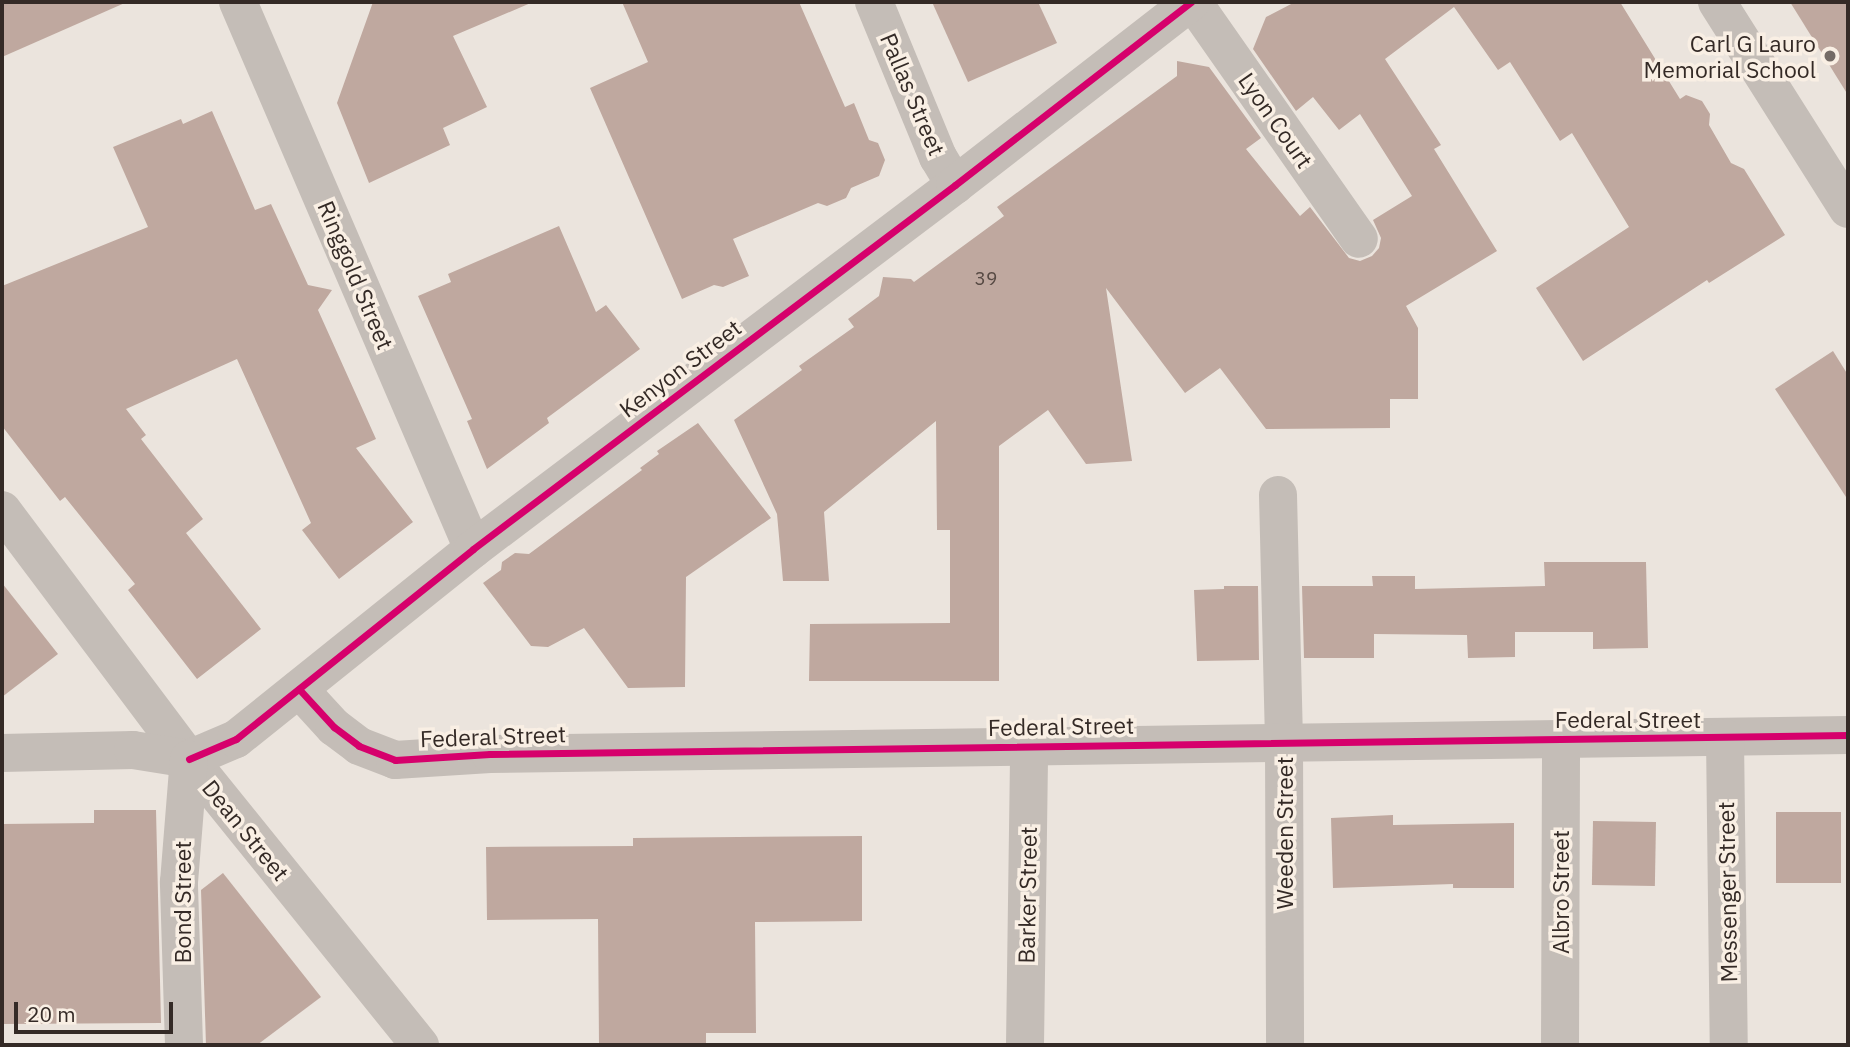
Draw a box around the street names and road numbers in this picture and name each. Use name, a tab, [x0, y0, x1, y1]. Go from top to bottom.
street label: Pallas Street	[875, 29, 951, 159]
street label: Lyon Court	[1233, 67, 1319, 173]
street label: Ringgold Street	[312, 197, 400, 353]
street label: Kenyon Street	[614, 313, 746, 423]
street label: Federal Street	[1555, 705, 1701, 733]
street label: Federal Street	[988, 711, 1134, 741]
street label: Federal Street	[419, 720, 567, 752]
street label: Weeden Street	[1270, 757, 1298, 909]
street label: Dean Street	[197, 774, 295, 886]
street label: Messenger Street	[1712, 801, 1742, 983]
street label: Barker Street	[1012, 826, 1042, 964]
street label: Albro Street	[1546, 830, 1574, 954]
street label: Bond Street	[168, 841, 196, 963]

